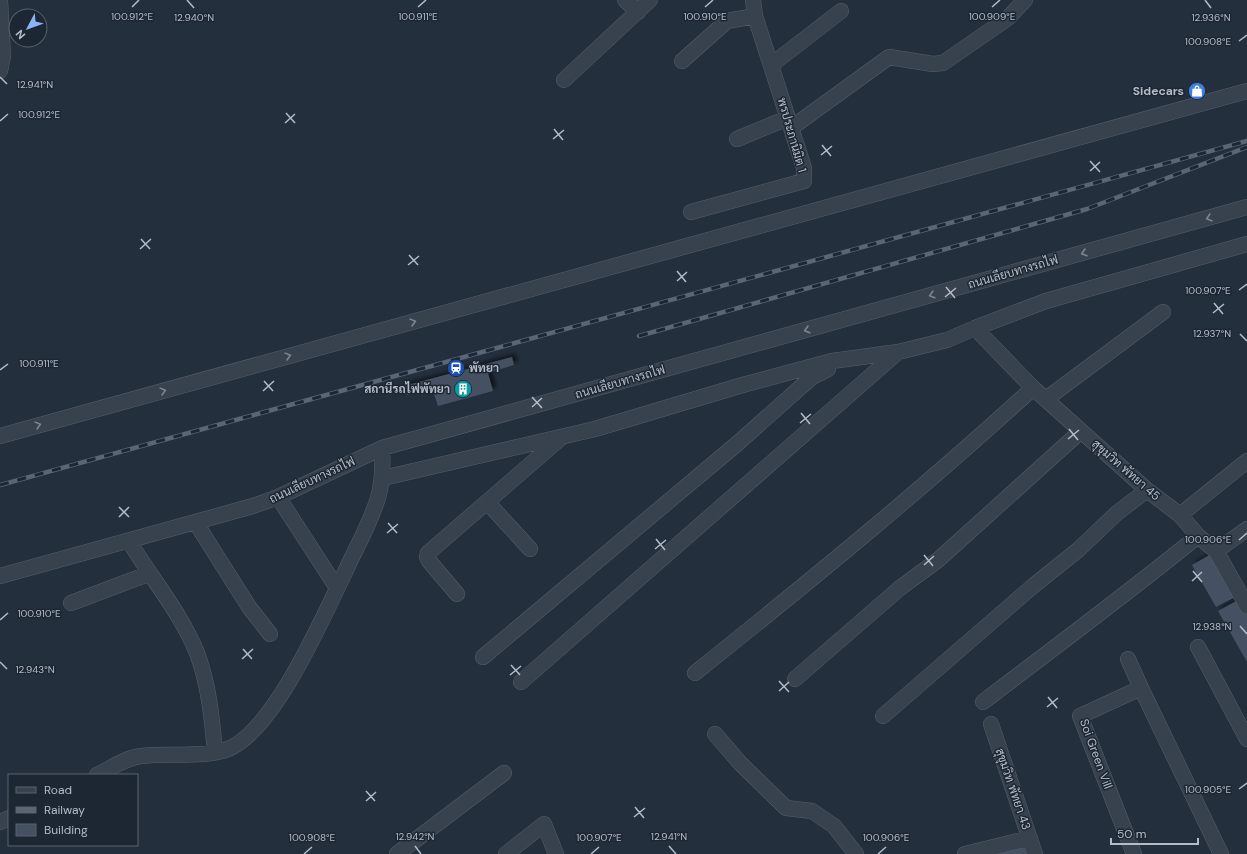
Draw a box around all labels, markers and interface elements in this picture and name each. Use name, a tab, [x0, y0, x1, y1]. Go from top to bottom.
north arrow	[8, 8, 48, 48]
text: 100.912°E	[111, 10, 153, 23]
text: 100.911°E	[398, 10, 438, 23]
text: 100.910°E	[683, 10, 727, 23]
text: 100.909°E	[969, 10, 1016, 23]
text: 12.940°N	[174, 11, 214, 24]
text: 12.936°N	[1191, 11, 1231, 24]
text: N	[13, 27, 28, 42]
text: 100.908°E	[1185, 35, 1232, 48]
text: 12.941°N	[17, 78, 53, 91]
shop icon: Sidecars	[1187, 81, 1207, 101]
place label: Sidecars	[1133, 83, 1184, 99]
street label: พรประภานิมิต 1	[774, 96, 810, 174]
text: 100.912°E	[18, 108, 60, 121]
one-way arrow	[1206, 213, 1213, 222]
one-way arrow	[1081, 248, 1087, 256]
street label: ถนนเลียบทางรถไฟ	[966, 252, 1060, 292]
text: 100.907°E	[1185, 284, 1231, 297]
one-way arrow	[929, 290, 936, 299]
one-way arrow	[410, 318, 417, 326]
one-way arrow	[803, 325, 810, 334]
text: 12.937°N	[1193, 327, 1231, 340]
one-way arrow	[284, 352, 291, 361]
text: 100.911°E	[19, 357, 59, 370]
station icon: พัทยา	[446, 358, 466, 378]
place label: พัทยา	[469, 360, 499, 376]
street label: ถนนเลียบทางรถไฟ	[573, 362, 667, 402]
building icon: สถานีรถไฟพัทยา	[453, 379, 473, 399]
place label: สถานีรถไฟพัทยา	[364, 381, 450, 397]
one-way arrow	[159, 387, 166, 396]
one-way arrow	[34, 422, 41, 430]
street label: สุขุมวิท พัทยา 45	[1088, 436, 1164, 505]
street label: ถนนเลียบทางรถไฟ	[267, 453, 357, 507]
text: 100.906°E	[1185, 533, 1232, 546]
text: 100.910°E	[17, 607, 61, 620]
text: 12.938°N	[1193, 620, 1232, 633]
text: 12.943°N	[15, 663, 55, 676]
street label: Soi Green Vill	[1076, 717, 1116, 791]
street label: สุขุมวิท พัทยา 43	[991, 746, 1034, 832]
legend	[8, 774, 138, 846]
text: Road	[44, 782, 72, 798]
text: 100.905°E	[1185, 783, 1232, 796]
text: Railway	[44, 802, 85, 818]
scale bar	[1111, 820, 1198, 846]
text: Building	[44, 822, 88, 838]
text: 50 m	[1117, 826, 1146, 842]
text: 12.942°N	[395, 830, 435, 843]
text: 12.941°N	[651, 830, 687, 843]
text: 100.908°E	[289, 831, 336, 844]
text: 100.907°E	[576, 831, 622, 844]
text: 100.906°E	[863, 831, 910, 844]

